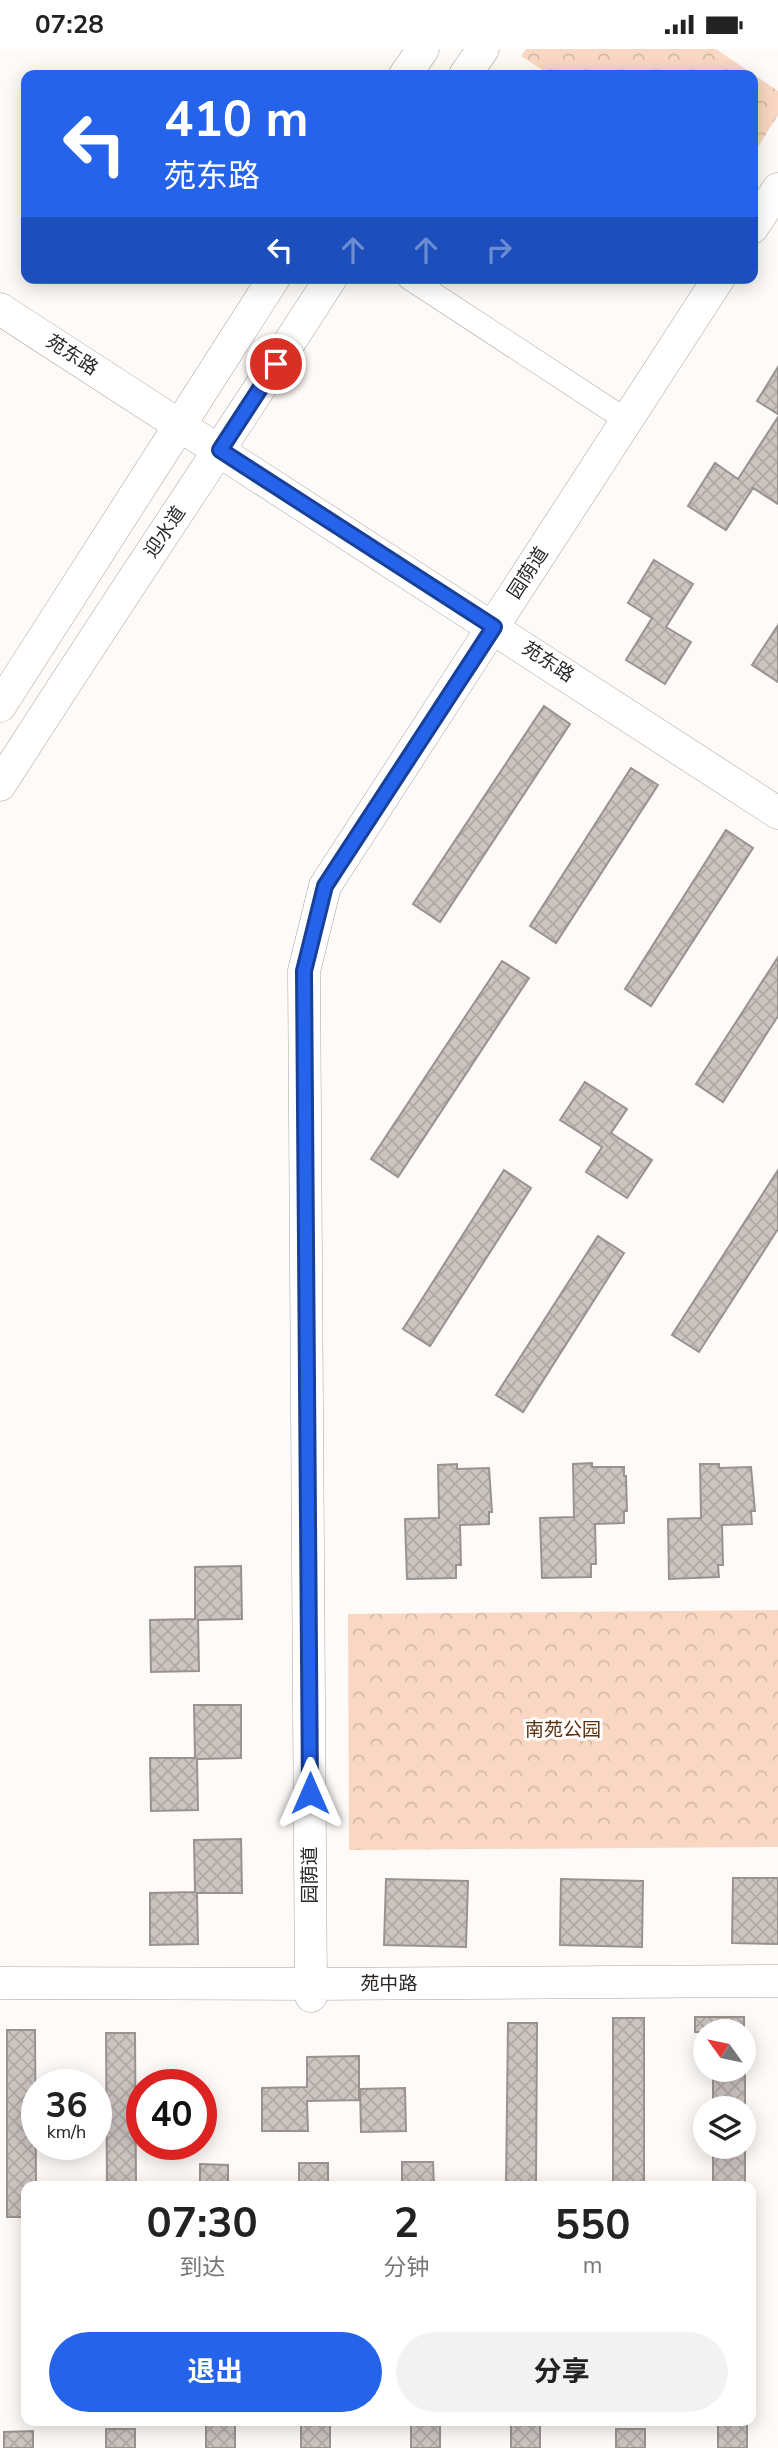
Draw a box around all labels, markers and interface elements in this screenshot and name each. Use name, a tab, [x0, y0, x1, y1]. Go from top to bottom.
text: 07:28	[35, 7, 104, 42]
text: 410 m	[164, 86, 308, 153]
icon: left	[49, 98, 140, 189]
text: 苑东路	[164, 155, 260, 198]
icon: left	[261, 231, 299, 269]
icon: ahead	[334, 231, 372, 269]
icon: ahead	[407, 231, 445, 269]
icon: right	[480, 231, 518, 269]
street label: 苑东路	[41, 329, 103, 381]
pin	[246, 334, 306, 394]
icon: arrive	[257, 345, 295, 383]
street label: 迎水道	[138, 501, 192, 563]
street label: 园荫道	[502, 542, 554, 604]
street label: 苑东路	[517, 636, 579, 688]
park label: 南苑公园	[525, 1717, 601, 1743]
position arrow	[273, 1756, 347, 1830]
street label: 园荫道	[297, 1846, 323, 1904]
street label: 苑中路	[360, 1971, 418, 1997]
north arrow	[693, 2019, 756, 2083]
map controls	[693, 2019, 756, 2159]
speed limit sign: 40	[126, 2069, 217, 2160]
text: 36	[45, 2082, 88, 2129]
button: layers	[693, 2096, 756, 2159]
text: km/h	[47, 2120, 86, 2144]
text: 07:30	[147, 2195, 258, 2252]
text: 2	[394, 2195, 419, 2252]
text: 550	[555, 2197, 630, 2254]
text: m	[583, 2250, 602, 2281]
text: 到达	[179, 2252, 225, 2283]
text: 分钟	[383, 2252, 429, 2283]
button: 退出	[49, 2332, 382, 2412]
button: 分享	[396, 2332, 728, 2412]

